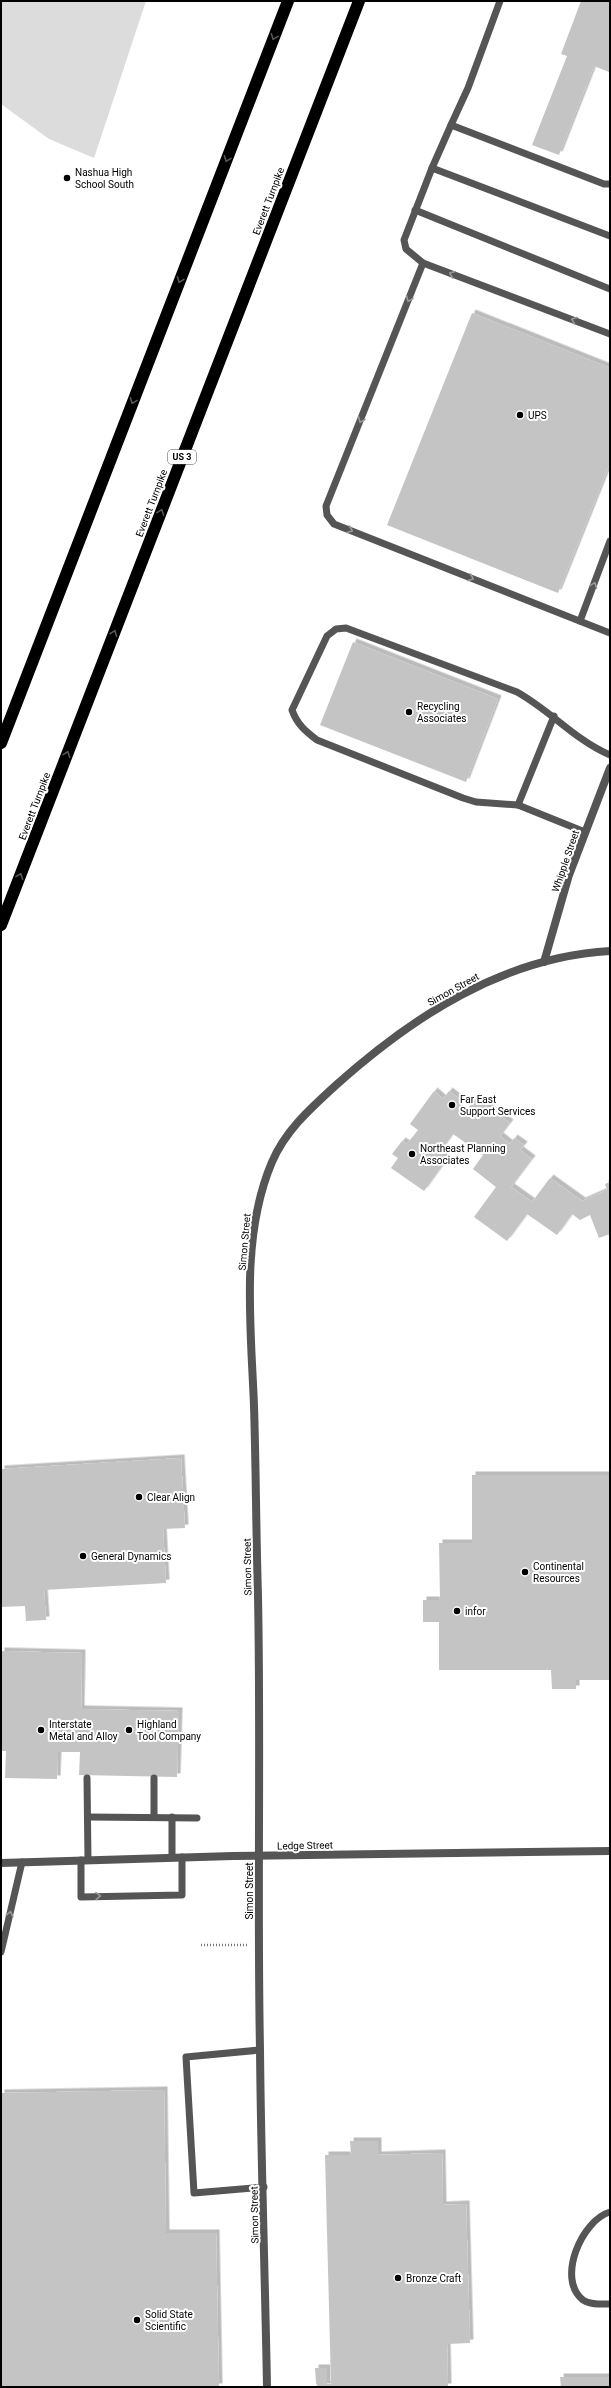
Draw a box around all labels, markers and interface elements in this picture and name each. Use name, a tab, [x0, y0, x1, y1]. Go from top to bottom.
one-way arrow	[270, 34, 278, 41]
one-way arrow	[223, 155, 231, 162]
street label: Everett Turnpike	[251, 166, 286, 236]
place label: Nashua High School South	[75, 167, 134, 190]
marker: Nashua High School South	[62, 173, 72, 183]
one-way arrow	[449, 270, 456, 278]
one-way arrow	[177, 275, 185, 283]
one-way arrow	[405, 296, 413, 303]
one-way arrow	[570, 317, 577, 325]
one-way arrow	[130, 398, 138, 405]
marker: UPS	[515, 410, 525, 420]
place label: UPS	[528, 410, 547, 421]
one-way arrow	[357, 416, 365, 423]
road number: US 3	[168, 450, 196, 464]
street label: Everett Turnpike	[134, 468, 169, 538]
one-way arrow	[156, 509, 164, 516]
one-way arrow	[346, 526, 353, 534]
one-way arrow	[467, 573, 474, 581]
one-way arrow	[589, 581, 597, 588]
one-way arrow	[110, 630, 118, 637]
place label: Recycling Associates	[417, 701, 466, 724]
marker: Recycling Associates	[404, 707, 414, 717]
one-way arrow	[63, 751, 71, 758]
street label: Everett Turnpike	[17, 771, 52, 841]
street label: Whipple Street	[550, 829, 581, 894]
one-way arrow	[16, 872, 24, 879]
street label: Simon Street	[426, 971, 481, 1008]
place label: Far East Support Services	[460, 1094, 535, 1117]
marker: Far East Support Services	[447, 1100, 457, 1110]
place label: Northeast Planning Associates	[420, 1143, 506, 1166]
marker: Northeast Planning Associates	[407, 1149, 417, 1159]
street label: Simon Street	[237, 1213, 252, 1271]
marker: Clear Align	[134, 1492, 144, 1502]
place label: Clear Align	[147, 1492, 195, 1503]
street label: Simon Street	[242, 1538, 253, 1596]
marker: General Dynamics	[78, 1551, 88, 1561]
place label: General Dynamics	[91, 1551, 171, 1562]
place label: Continental Resources	[533, 1561, 584, 1584]
marker: Continental Resources	[520, 1567, 530, 1577]
marker: infor	[452, 1606, 462, 1616]
place label: infor	[465, 1606, 486, 1617]
place label: Interstate Metal and Alloy	[49, 1719, 118, 1742]
place label: Highland Tool Company	[137, 1719, 201, 1742]
marker: Interstate Metal and Alloy	[36, 1725, 46, 1735]
marker: Highland Tool Company	[124, 1725, 134, 1735]
street label: Ledge Street	[277, 1840, 333, 1851]
street label: Simon Street	[244, 1862, 255, 1920]
one-way arrow	[95, 1892, 101, 1900]
one-way arrow	[5, 1911, 13, 1917]
street label: Simon Street	[249, 2186, 260, 2244]
marker: Bronze Craft	[393, 2273, 403, 2283]
place label: Bronze Craft	[406, 2273, 461, 2284]
place label: Solid State Scientific	[145, 2309, 193, 2332]
marker: Solid State Scientific	[132, 2315, 142, 2325]

